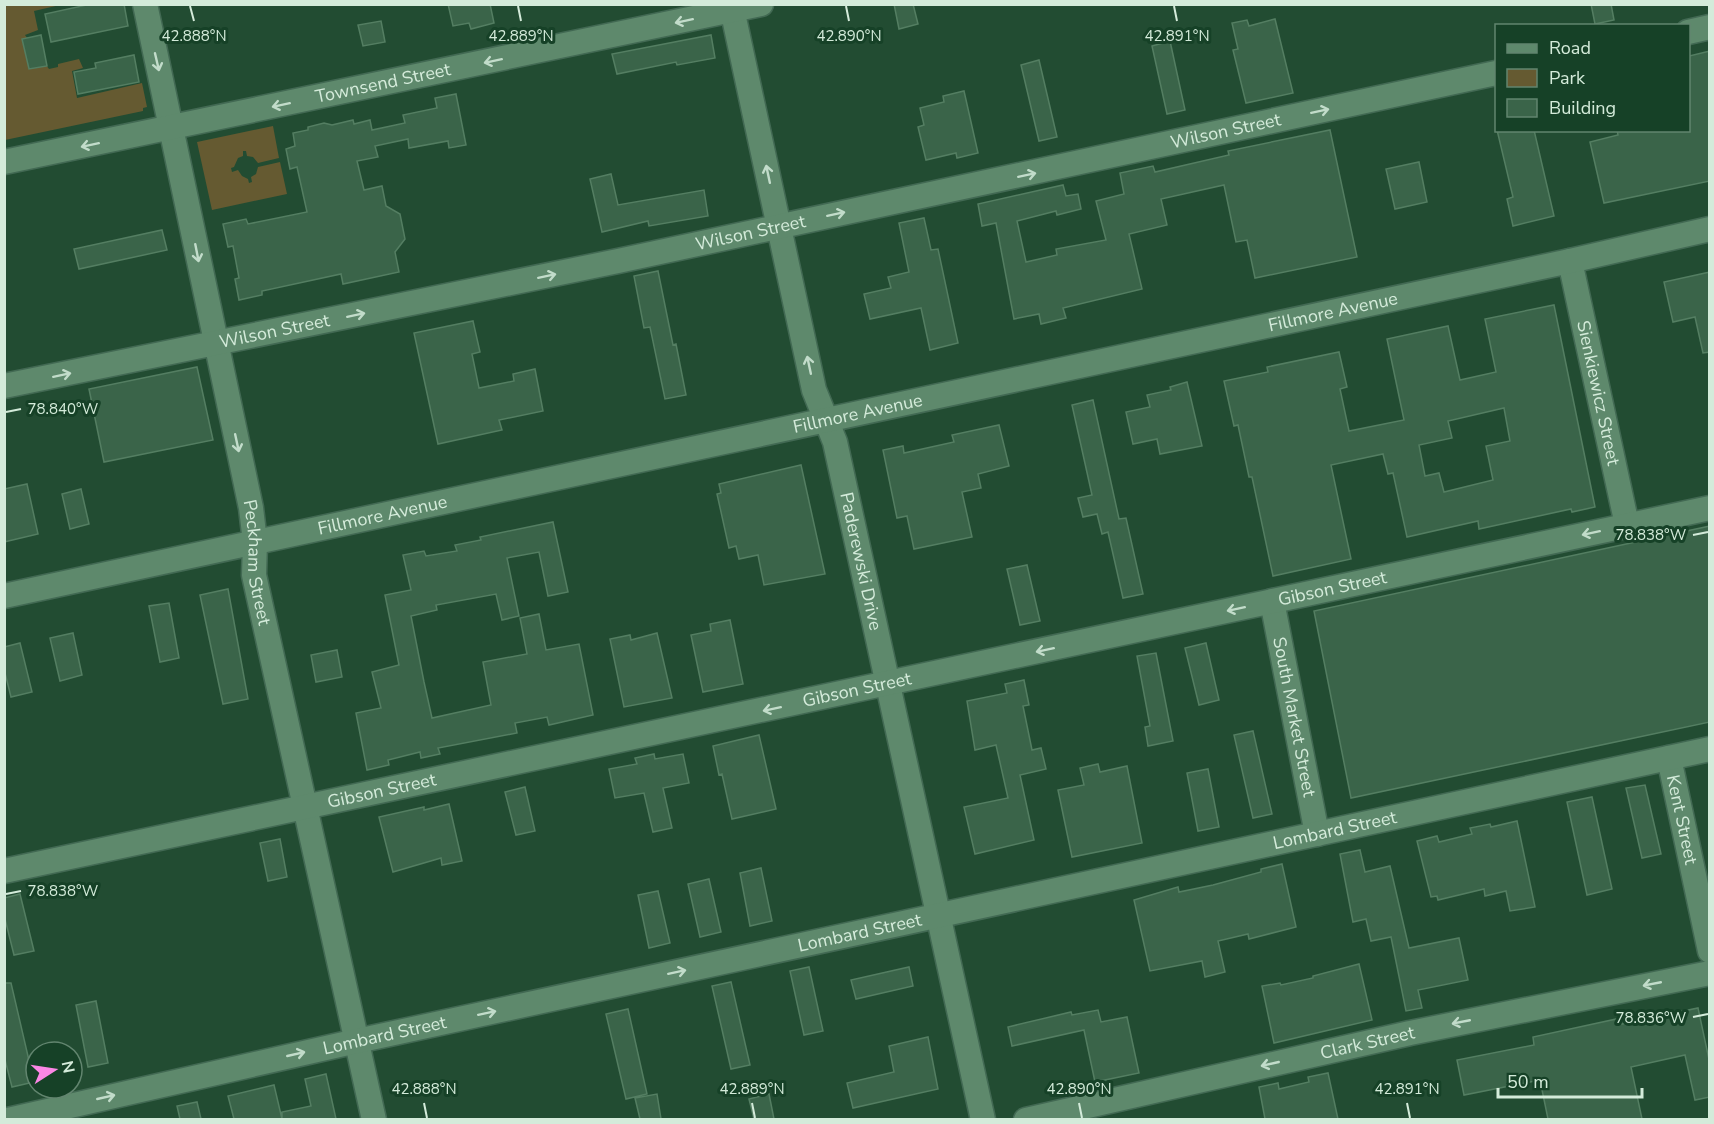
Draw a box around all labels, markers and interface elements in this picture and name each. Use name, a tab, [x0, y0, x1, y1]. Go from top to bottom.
one-way arrow	[674, 16, 694, 27]
legend	[1495, 24, 1690, 132]
text: 42.888°N	[161, 26, 227, 46]
text: 42.889°N	[488, 26, 554, 46]
text: 42.890°N	[816, 26, 882, 46]
text: 42.891°N	[1144, 26, 1210, 46]
text: Road	[1549, 36, 1591, 60]
one-way arrow	[152, 52, 164, 71]
one-way arrow	[484, 56, 503, 67]
street label: Townsend Street	[313, 57, 453, 109]
text: Park	[1549, 66, 1586, 90]
text: Building	[1549, 96, 1616, 120]
one-way arrow	[272, 100, 292, 111]
one-way arrow	[1311, 105, 1330, 117]
street label: Wilson Street	[1168, 107, 1284, 154]
one-way arrow	[81, 139, 100, 151]
one-way arrow	[761, 165, 773, 184]
one-way arrow	[1017, 168, 1036, 180]
one-way arrow	[826, 208, 845, 220]
street label: Wilson Street	[693, 209, 808, 256]
one-way arrow	[192, 242, 203, 262]
one-way arrow	[537, 270, 556, 281]
street label: Fillmore Avenue	[1266, 286, 1400, 337]
street label: Wilson Street	[217, 308, 332, 354]
one-way arrow	[345, 309, 365, 320]
street label: Sienkiewicz Street	[1571, 318, 1626, 468]
one-way arrow	[803, 355, 814, 375]
one-way arrow	[52, 369, 71, 380]
street label: Fillmore Avenue	[791, 388, 925, 439]
text: 78.840°W	[28, 399, 99, 419]
one-way arrow	[232, 433, 243, 453]
street label: Fillmore Avenue	[315, 490, 449, 541]
street label: Paderewski Drive	[834, 490, 888, 633]
street label: Peckham Street	[238, 497, 277, 628]
text: 78.838°W	[1616, 525, 1687, 545]
one-way arrow	[1581, 528, 1601, 539]
street label: Gibson Street	[1276, 565, 1389, 612]
one-way arrow	[1226, 604, 1246, 615]
street label: South Market Street	[1267, 635, 1322, 799]
one-way arrow	[1036, 645, 1055, 656]
street label: Gibson Street	[800, 666, 914, 713]
one-way arrow	[763, 703, 782, 715]
street label: Gibson Street	[325, 767, 439, 814]
street label: Kent Street	[1661, 773, 1703, 867]
street label: Lombard Street	[1271, 805, 1399, 855]
text: 78.838°W	[28, 881, 99, 901]
street label: Lombard Street	[796, 907, 924, 958]
one-way arrow	[667, 966, 687, 977]
one-way arrow	[1643, 979, 1662, 990]
one-way arrow	[477, 1006, 496, 1018]
text: 78.836°W	[1616, 1008, 1687, 1028]
street label: Lombard Street	[320, 1010, 449, 1060]
one-way arrow	[1452, 1017, 1471, 1029]
street label: Clark Street	[1318, 1020, 1417, 1065]
north arrow	[24, 1040, 84, 1100]
one-way arrow	[286, 1048, 305, 1060]
text: N	[56, 1059, 80, 1075]
one-way arrow	[1261, 1059, 1280, 1071]
scale bar	[1498, 1061, 1642, 1099]
text: 50 m	[1507, 1070, 1549, 1094]
text: 42.888°N	[391, 1079, 457, 1099]
text: 42.889°N	[719, 1079, 785, 1099]
text: 42.890°N	[1046, 1079, 1112, 1099]
text: 42.891°N	[1374, 1079, 1440, 1099]
one-way arrow	[96, 1091, 115, 1103]

